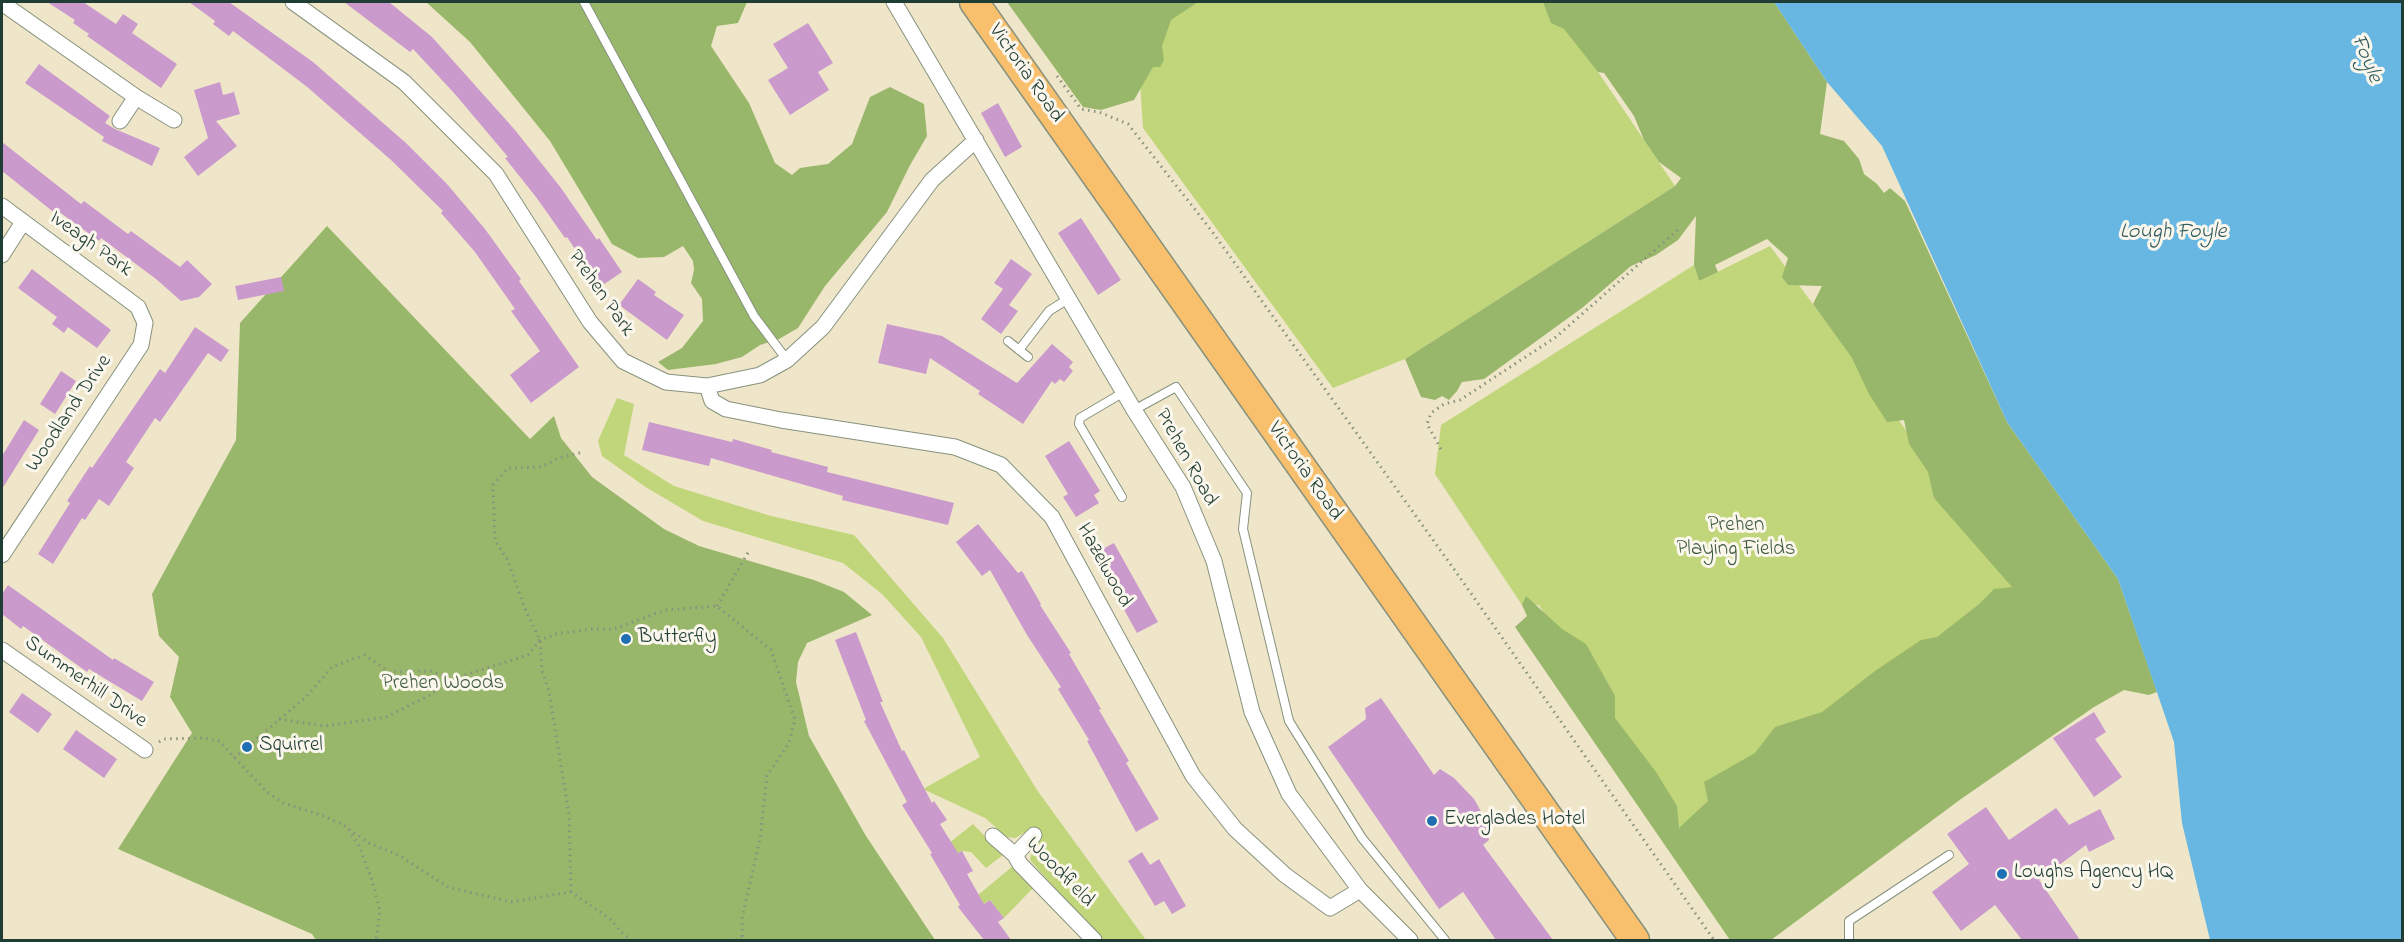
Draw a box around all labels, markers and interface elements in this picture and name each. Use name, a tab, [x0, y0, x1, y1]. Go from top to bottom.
street label: Victoria Road	[982, 20, 1068, 128]
water label: Foyle	[2343, 31, 2387, 87]
street label: Iveagh Park	[44, 207, 136, 283]
water label: Lough Foyle	[2120, 220, 2226, 246]
street label: Prehen Park	[561, 246, 639, 342]
street label: Woodland Drive	[22, 351, 118, 477]
street label: Prehen Road	[1148, 405, 1222, 511]
street label: Victoria Road	[1261, 418, 1347, 526]
park label: Prehen Playing Fields	[1676, 514, 1796, 564]
street label: Hazelwood	[1070, 519, 1136, 613]
place label: Butterfly	[638, 626, 716, 652]
street label: Summerhill Drive	[19, 631, 151, 735]
marker: Butterfly	[619, 632, 633, 646]
park label: Prehen Woods	[382, 672, 504, 698]
place label: Squirrel	[259, 734, 323, 760]
marker: Squirrel	[240, 740, 254, 754]
place label: Everglades Hotel	[1444, 808, 1585, 834]
marker: Everglades Hotel	[1425, 814, 1439, 828]
street label: Woodfield	[1019, 833, 1099, 913]
place label: Loughs Agency HQ	[2014, 861, 2173, 887]
marker: Loughs Agency HQ	[1995, 867, 2009, 881]

